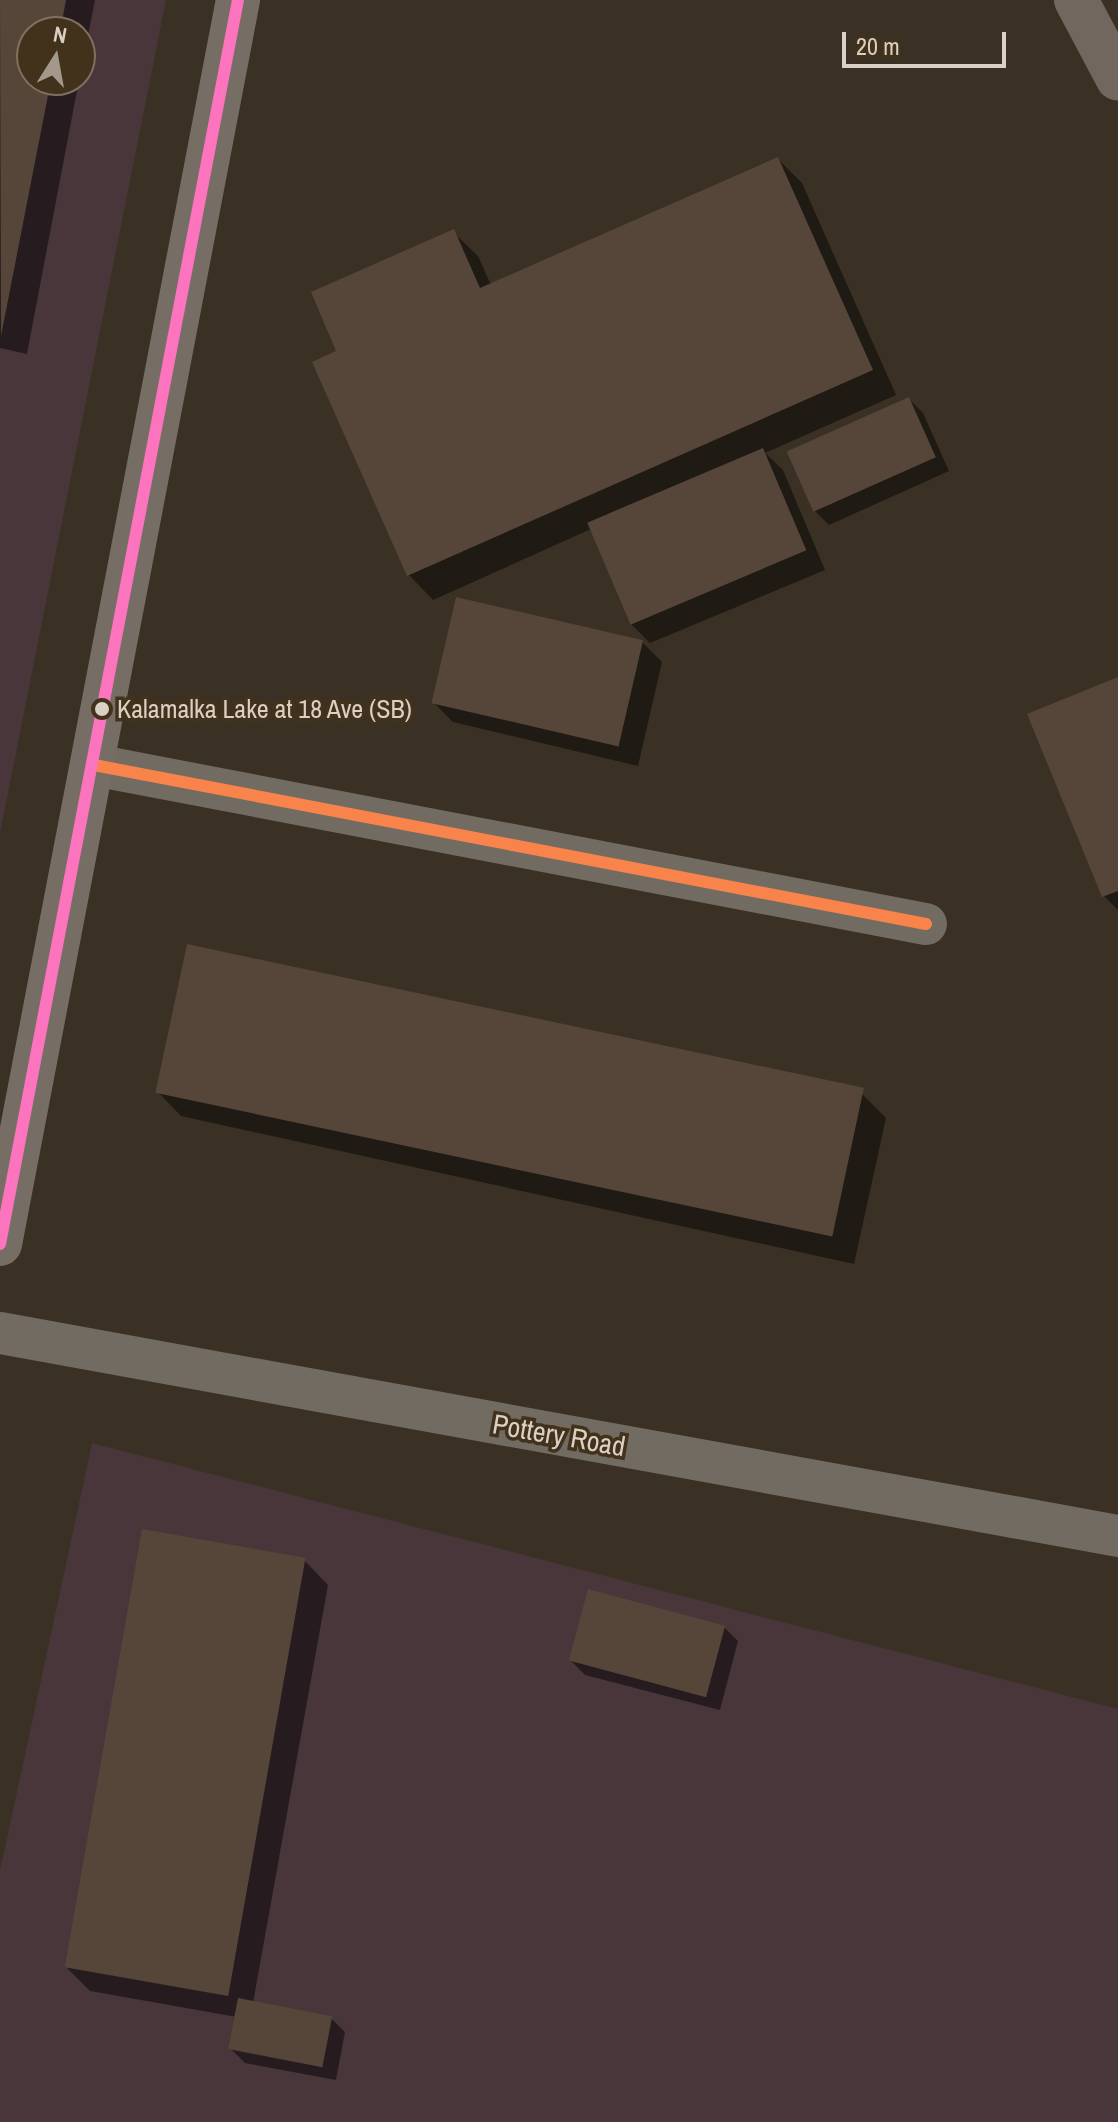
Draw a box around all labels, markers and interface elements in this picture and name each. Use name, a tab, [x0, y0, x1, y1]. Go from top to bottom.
north arrow	[16, 16, 96, 96]
scale bar	[846, 16, 1010, 66]
text: N	[51, 18, 69, 50]
text: 20 m	[856, 30, 900, 62]
place label: Kalamalka Lake at 18 Ave (SB)	[117, 693, 413, 725]
marker: Kalamalka Lake at 18 Ave (SB)	[94, 701, 110, 717]
street label: Pottery Road	[490, 1407, 628, 1463]

